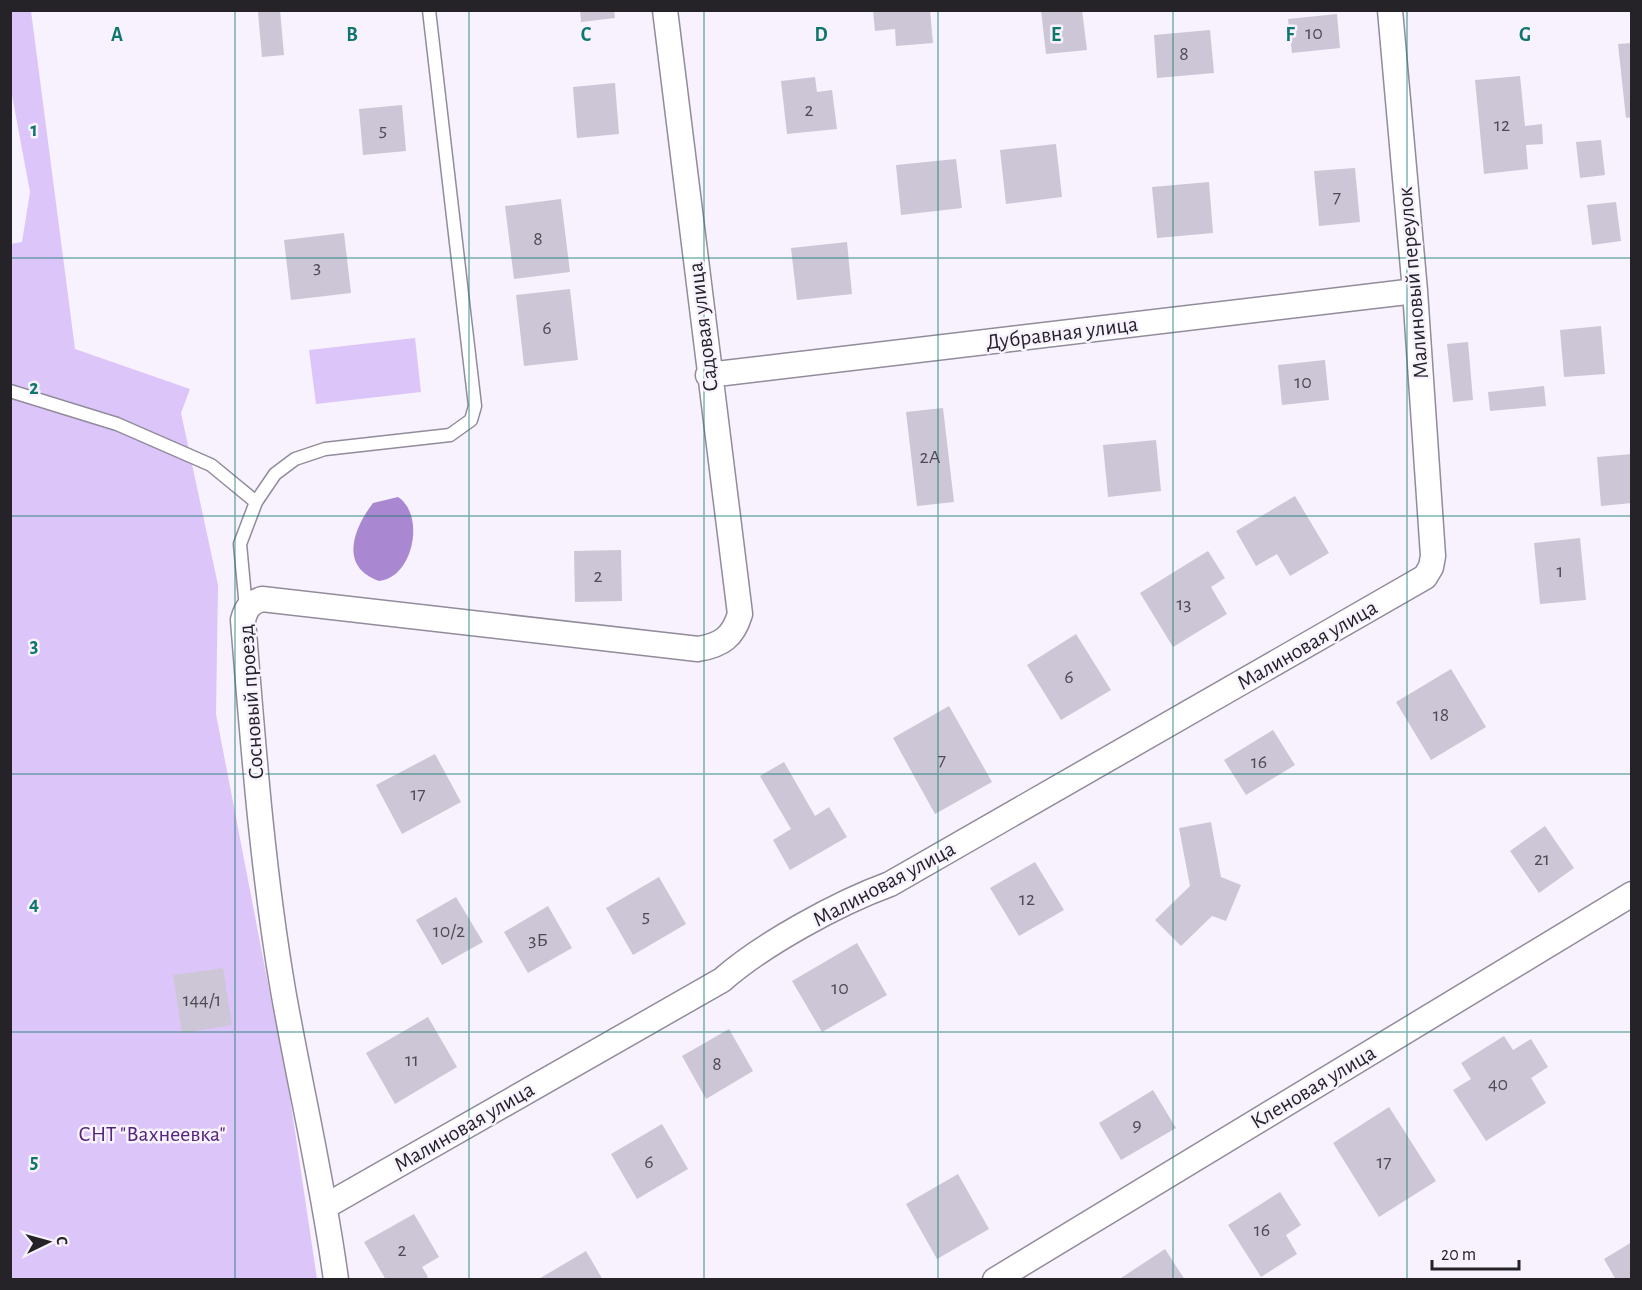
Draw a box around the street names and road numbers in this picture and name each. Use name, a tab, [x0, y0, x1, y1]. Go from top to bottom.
street label: Малиновый переулок	[1394, 186, 1432, 380]
street label: Садовая улица	[684, 261, 722, 393]
street label: Дубравная улица	[985, 313, 1139, 353]
street label: Малиновая улица	[1233, 596, 1381, 694]
street label: Сосновый проезд	[235, 624, 267, 780]
street label: Малиновая улица	[809, 837, 959, 931]
street label: Кленовая улица	[1247, 1041, 1379, 1133]
street label: Малиновая улица	[390, 1078, 538, 1176]

